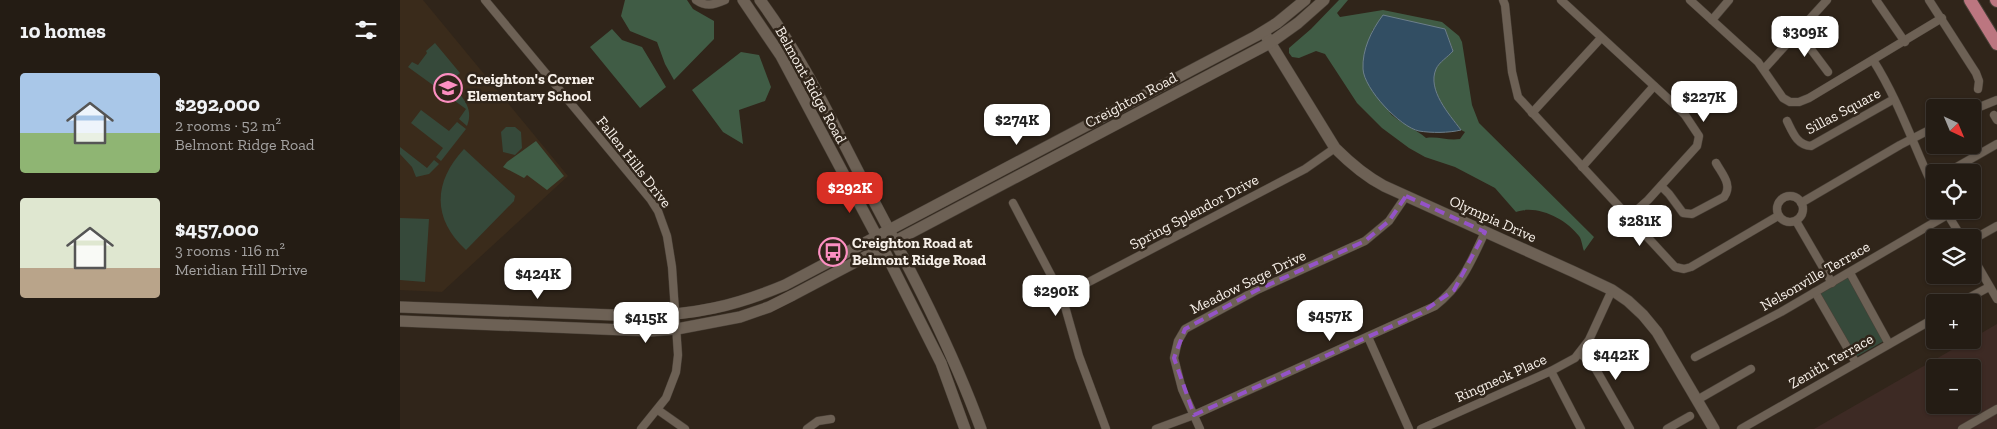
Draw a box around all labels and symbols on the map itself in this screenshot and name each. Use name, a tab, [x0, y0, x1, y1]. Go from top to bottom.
pin: $309K	[1770, 15, 1840, 58]
street label: Belmont Ridge Road	[771, 23, 851, 147]
street label: Creighton Road	[1082, 68, 1181, 132]
place label: Creighton's Corner Elementary School	[467, 70, 595, 105]
school or university icon: Creighton's Corner Elementary School	[433, 73, 463, 103]
pin: $227K	[1669, 80, 1739, 123]
street label: Sillas Square	[1802, 84, 1884, 138]
north arrow	[1926, 99, 1981, 154]
pin: $274K	[982, 104, 1052, 146]
street label: Fallen Hills Drive	[593, 113, 675, 211]
street label: Spring Splendor Drive	[1126, 170, 1262, 254]
pin: $292K	[815, 172, 885, 214]
street label: Olympia Drive	[1447, 192, 1539, 246]
pin: $281K	[1605, 204, 1675, 247]
place label: Creighton Road at Belmont Ridge Road	[852, 234, 987, 269]
bus stop icon: Creighton Road at Belmont Ridge Road	[818, 237, 848, 267]
street label: Nelsonville Terrace	[1757, 237, 1873, 315]
street label: Meadow Sage Drive	[1187, 246, 1309, 318]
pin: $424K	[503, 258, 573, 300]
pin: $290K	[1021, 274, 1091, 317]
pin: $457K	[1295, 300, 1365, 342]
pin: $415K	[611, 302, 681, 344]
street label: Zenith Terrace	[1786, 330, 1876, 392]
pin: $442K	[1581, 338, 1651, 381]
street label: Ringneck Place	[1453, 350, 1549, 406]

